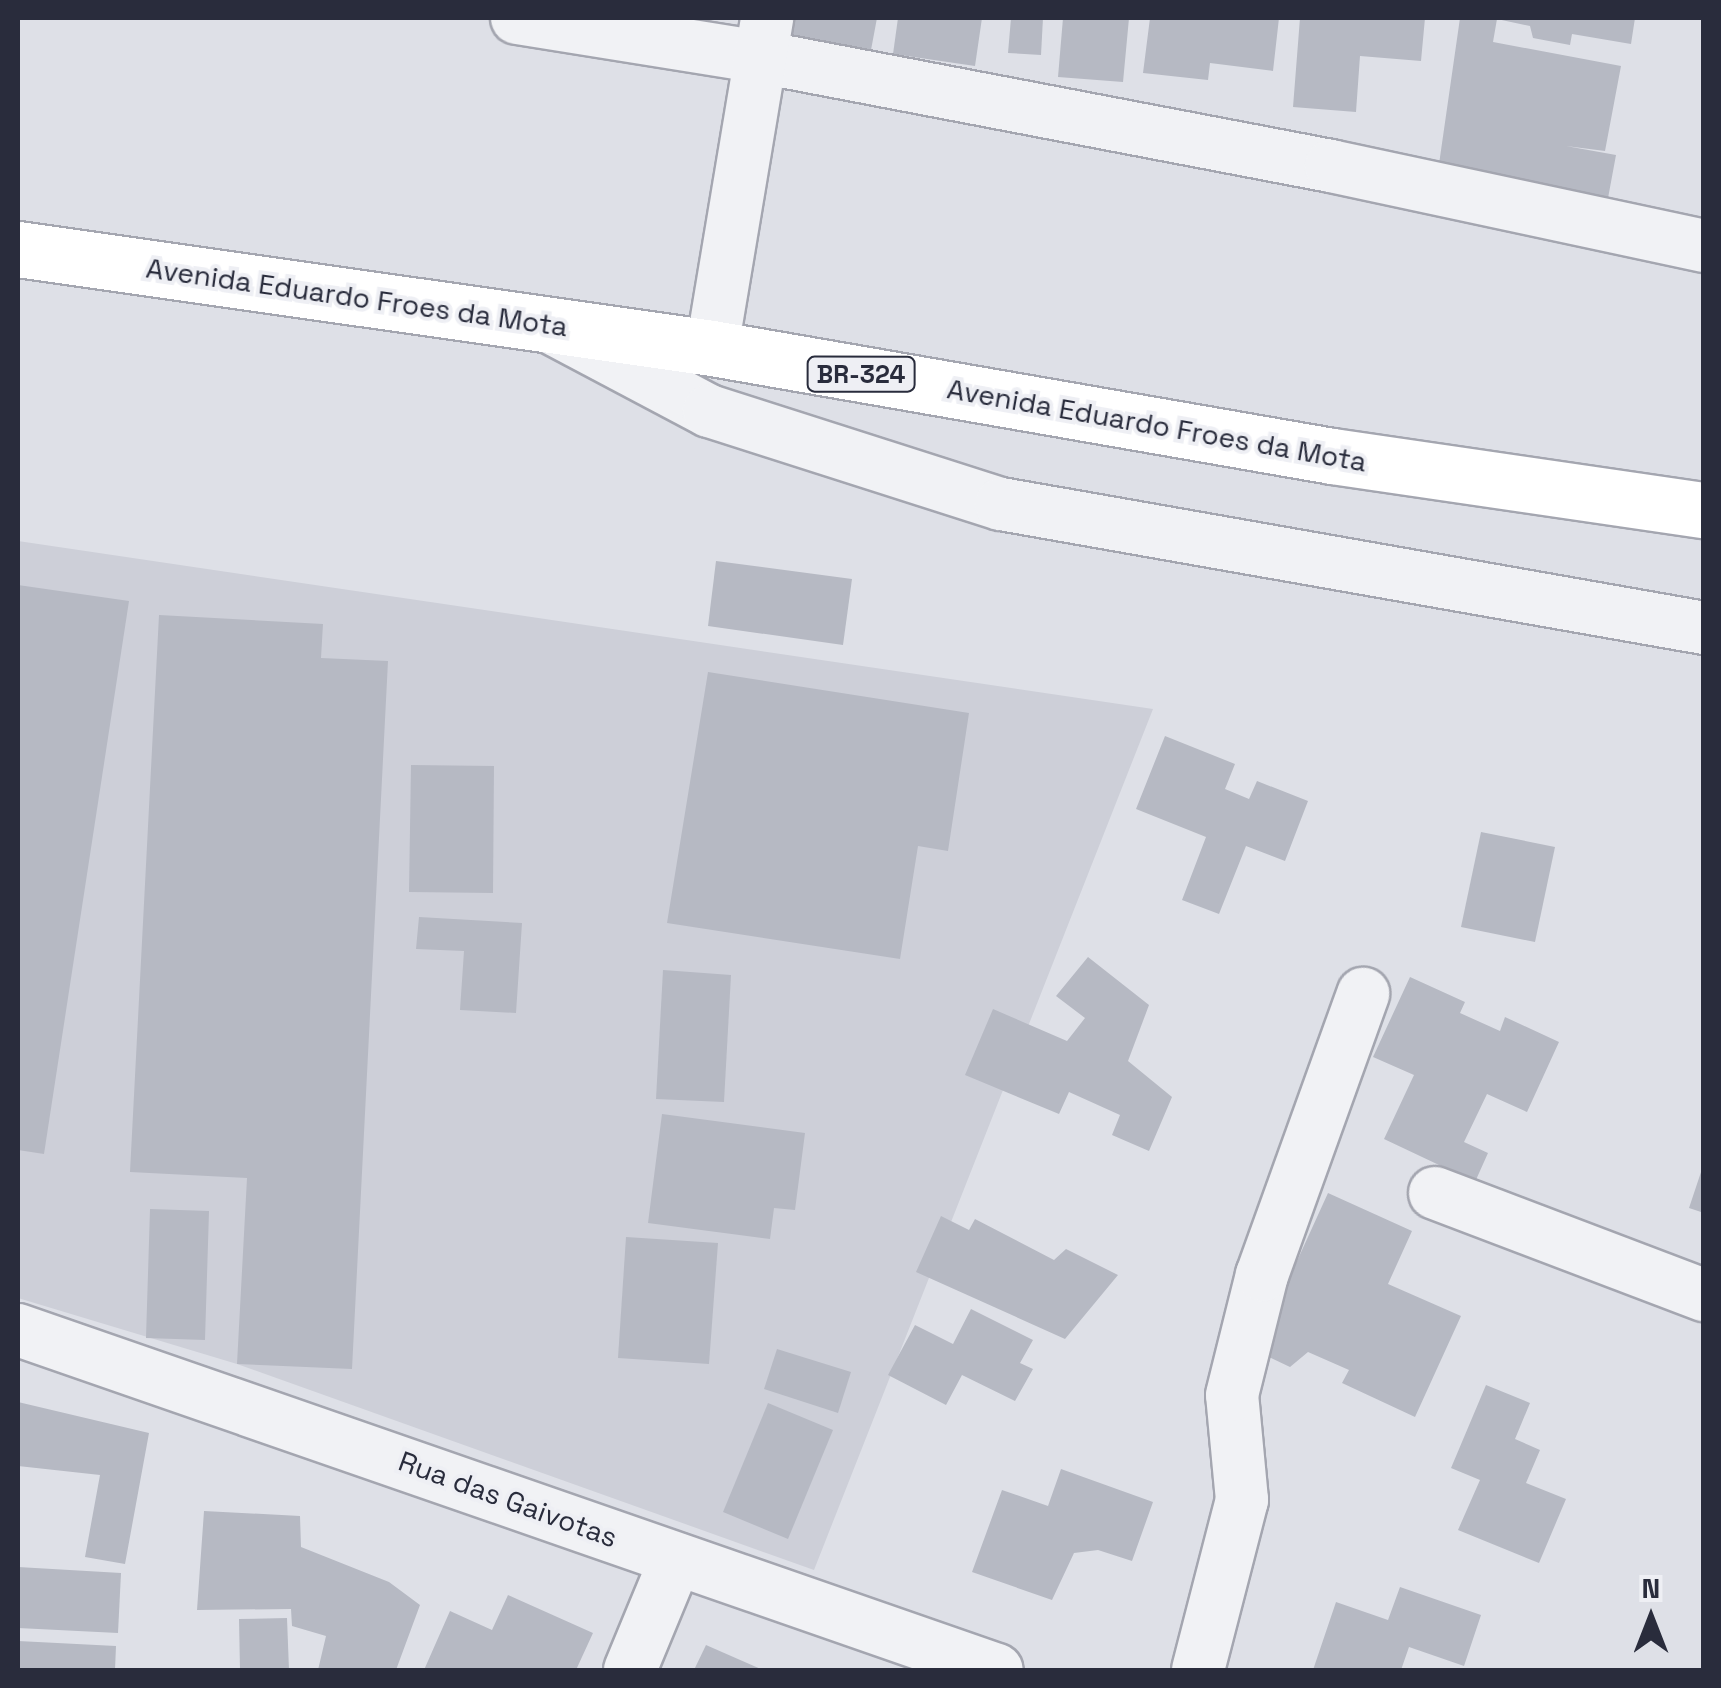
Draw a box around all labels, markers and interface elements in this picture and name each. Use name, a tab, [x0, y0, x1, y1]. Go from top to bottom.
street label: Avenida Eduardo Froes da Mota	[144, 251, 570, 343]
road number: BR-324	[806, 354, 916, 394]
street label: Avenida Eduardo Froes da Mota	[945, 372, 1369, 478]
street label: Rua das Gaivotas	[394, 1444, 622, 1554]
north arrow	[1601, 1568, 1701, 1668]
text: N	[1642, 1570, 1660, 1606]

